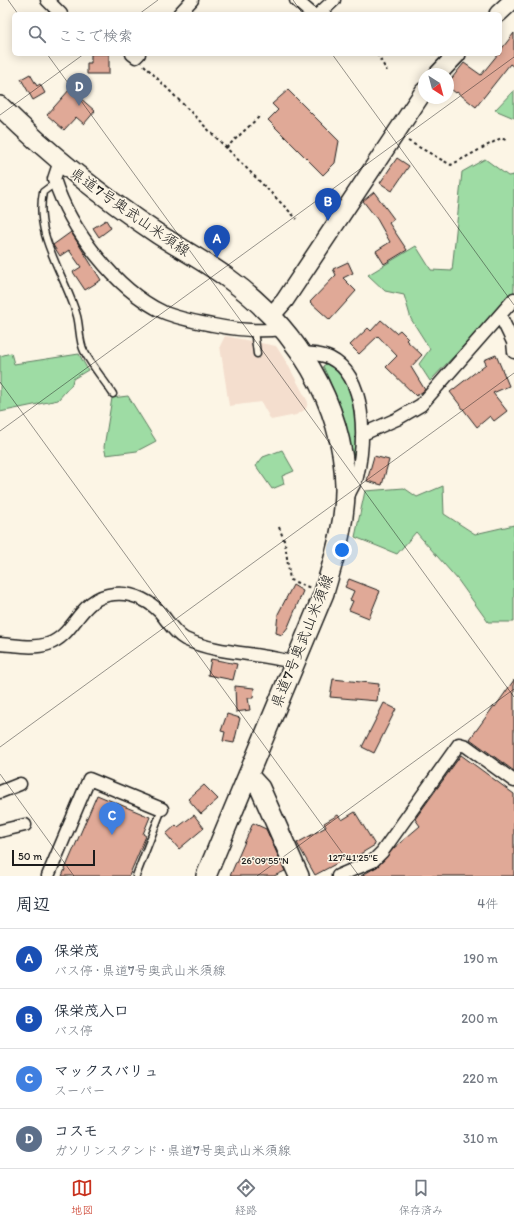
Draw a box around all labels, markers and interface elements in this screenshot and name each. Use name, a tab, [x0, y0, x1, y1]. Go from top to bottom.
search box	[12, 12, 502, 56]
icon: search	[26, 23, 48, 45]
text: ここで検索	[58, 27, 133, 45]
north arrow	[418, 68, 454, 104]
pin: D	[66, 73, 92, 106]
street label: 県道7号奥武山米須線	[66, 164, 194, 260]
pin: B	[315, 188, 341, 221]
pin: A	[204, 225, 230, 258]
your location	[332, 540, 352, 560]
street label: 県道7号奥武山米須線	[267, 572, 337, 710]
pin: C	[99, 802, 125, 835]
scale bar	[12, 848, 95, 867]
text: 50 m	[18, 850, 42, 863]
text: 127°41'25"E	[328, 851, 378, 864]
text: 26°09'55"N	[241, 854, 289, 867]
text: 周辺	[16, 894, 50, 914]
text: 4件	[477, 896, 498, 911]
text: 保栄茂	[54, 942, 99, 960]
text: A	[25, 951, 33, 966]
text: 190 m	[463, 951, 498, 966]
text: バス停 · 県道7号奥武山米須線	[54, 963, 225, 978]
text: 保栄茂入口	[54, 1002, 129, 1020]
text: B	[25, 1011, 33, 1026]
text: 200 m	[461, 1011, 498, 1026]
text: バス停	[54, 1023, 93, 1038]
text: マックスバリュ	[54, 1062, 159, 1080]
text: C	[25, 1071, 33, 1086]
text: 220 m	[462, 1071, 498, 1086]
text: スーパー	[54, 1083, 105, 1098]
text: コスモ	[54, 1122, 98, 1140]
text: D	[25, 1131, 33, 1146]
text: 310 m	[463, 1131, 498, 1146]
text: ガソリンスタンド · 県道7号奥武山米須線	[54, 1143, 291, 1158]
tab: 地図	[71, 1177, 93, 1217]
tab: 経路	[235, 1177, 257, 1217]
tab: 保存済み	[399, 1177, 443, 1217]

